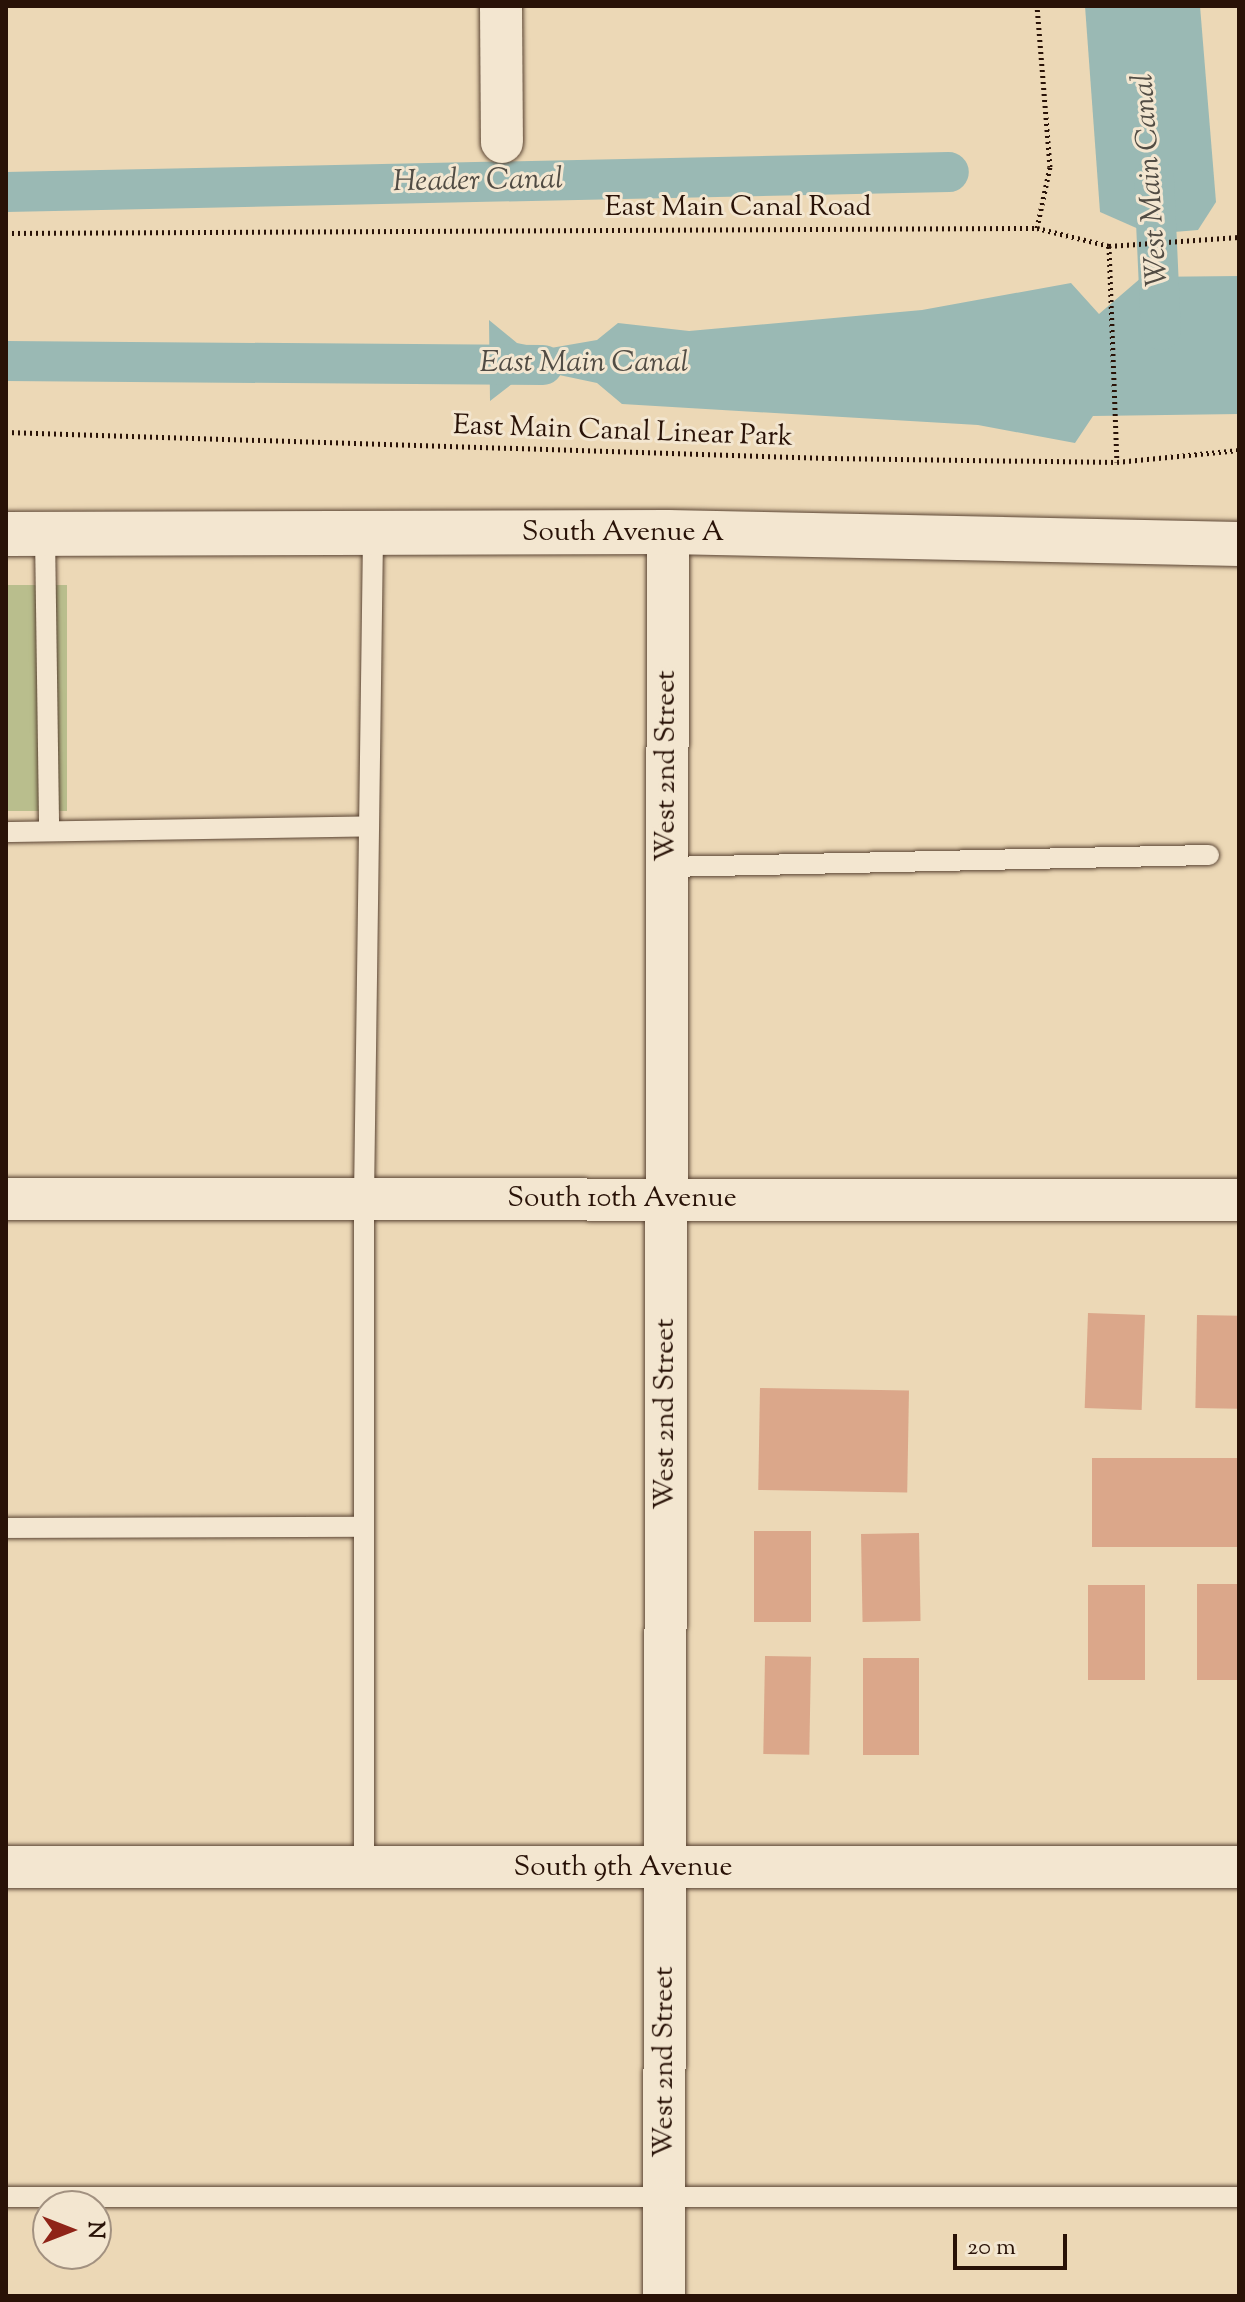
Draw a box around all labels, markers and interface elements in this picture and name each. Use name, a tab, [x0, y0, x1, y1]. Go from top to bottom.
water label: West Main Canal	[1127, 72, 1177, 288]
water label: Header Canal	[393, 163, 563, 201]
street label: East Main Canal Road	[605, 191, 871, 225]
water label: East Main Canal	[479, 346, 689, 382]
street label: East Main Canal Linear Park	[452, 409, 794, 455]
street label: South Avenue A	[522, 516, 724, 550]
street label: West 2nd Street	[650, 670, 684, 862]
street label: South 10th Avenue	[507, 1182, 737, 1216]
street label: West 2nd Street	[649, 1318, 683, 1510]
street label: South 9th Avenue	[513, 1851, 733, 1885]
street label: West 2nd Street	[648, 1966, 682, 2158]
north arrow	[32, 2190, 112, 2270]
scale bar	[957, 2218, 1071, 2268]
text: N	[78, 2221, 110, 2239]
text: 20 m	[967, 2231, 1016, 2265]

